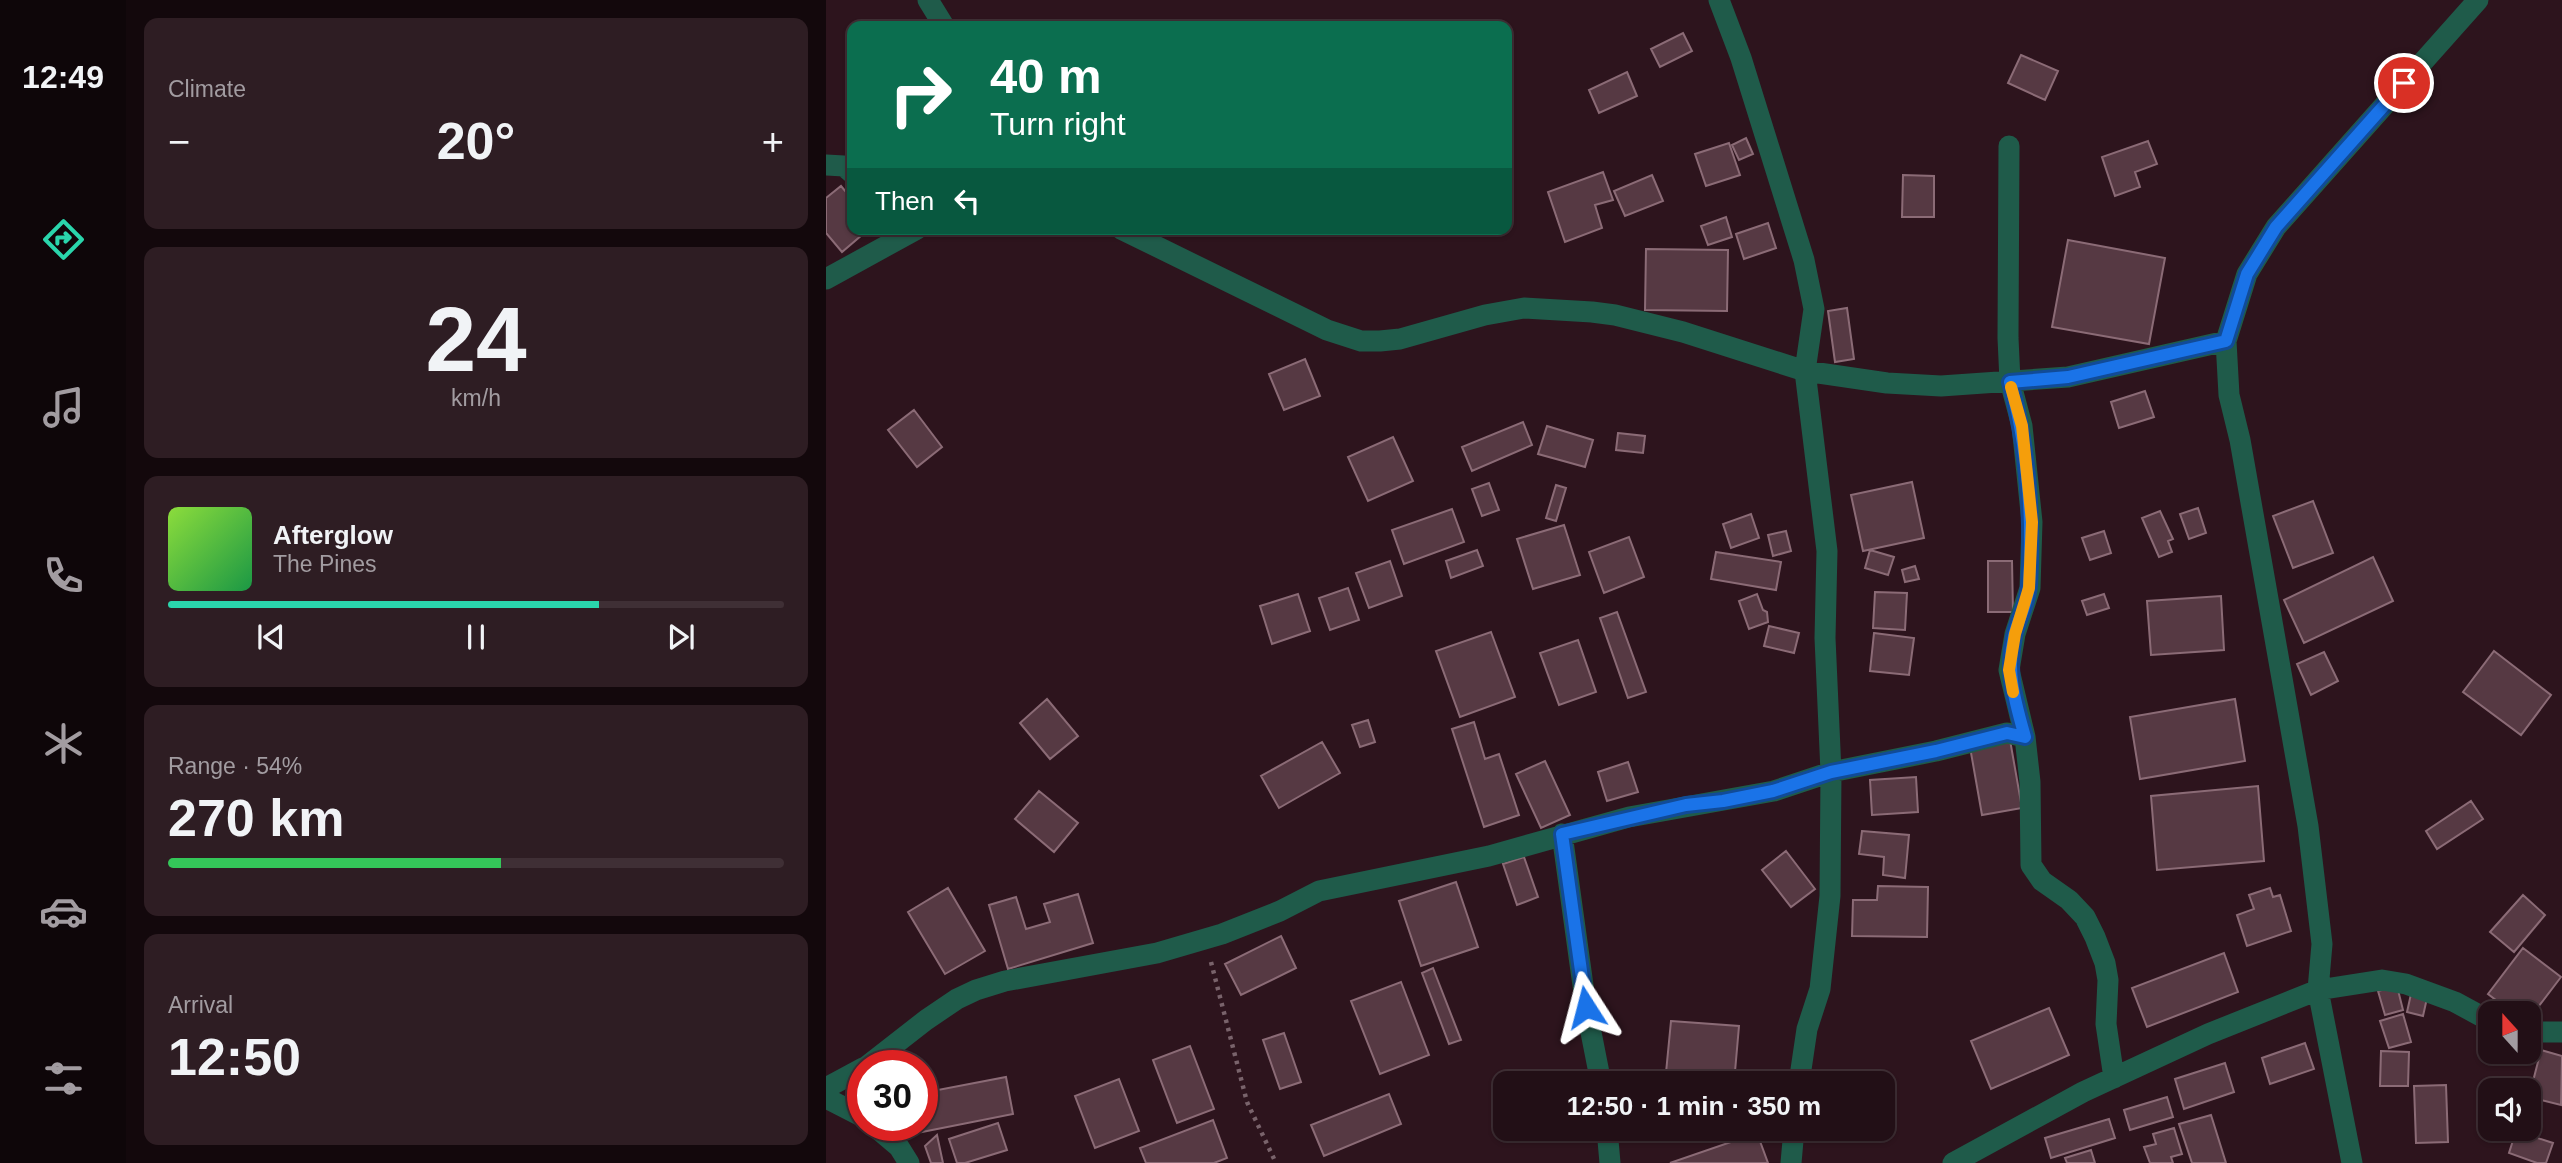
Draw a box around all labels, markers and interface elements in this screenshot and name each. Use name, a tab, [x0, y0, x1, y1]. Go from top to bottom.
icon: right	[875, 49, 966, 140]
text: 40 m	[990, 49, 1102, 103]
pin	[2374, 53, 2434, 113]
text: 12:49	[22, 59, 104, 95]
icon: arrive	[2385, 64, 2423, 102]
text: Climate	[168, 76, 246, 102]
text: Turn right	[990, 106, 1126, 142]
text: 20°	[437, 112, 515, 170]
text: −	[168, 121, 190, 163]
text: +	[762, 121, 784, 163]
icon: left	[948, 182, 986, 220]
text: Then	[875, 186, 934, 216]
icon: directions	[39, 215, 88, 264]
text: 24	[425, 289, 527, 390]
icon: music	[39, 383, 88, 432]
text: km/h	[451, 385, 501, 411]
text: Afterglow	[273, 520, 393, 550]
icon: phone	[39, 551, 88, 600]
text: The Pines	[273, 551, 377, 577]
icon: previous	[252, 618, 290, 656]
icon: pause	[457, 618, 495, 656]
icon: next	[662, 618, 700, 656]
icon: climate	[39, 719, 88, 768]
text: Range · 54%	[168, 753, 302, 779]
text: 270 km	[168, 789, 344, 847]
icon: car	[39, 887, 88, 936]
position arrow	[1549, 970, 1623, 1044]
text: Arrival	[168, 992, 233, 1018]
north arrow	[2478, 1001, 2541, 1064]
map controls	[2478, 1001, 2541, 1141]
text: 12:50	[168, 1028, 301, 1086]
speed limit sign: 30	[847, 1050, 938, 1141]
icon: filters	[39, 1054, 88, 1103]
button: sound	[2478, 1078, 2541, 1141]
text: 12:50 · 1 min · 350 m	[1567, 1091, 1821, 1121]

